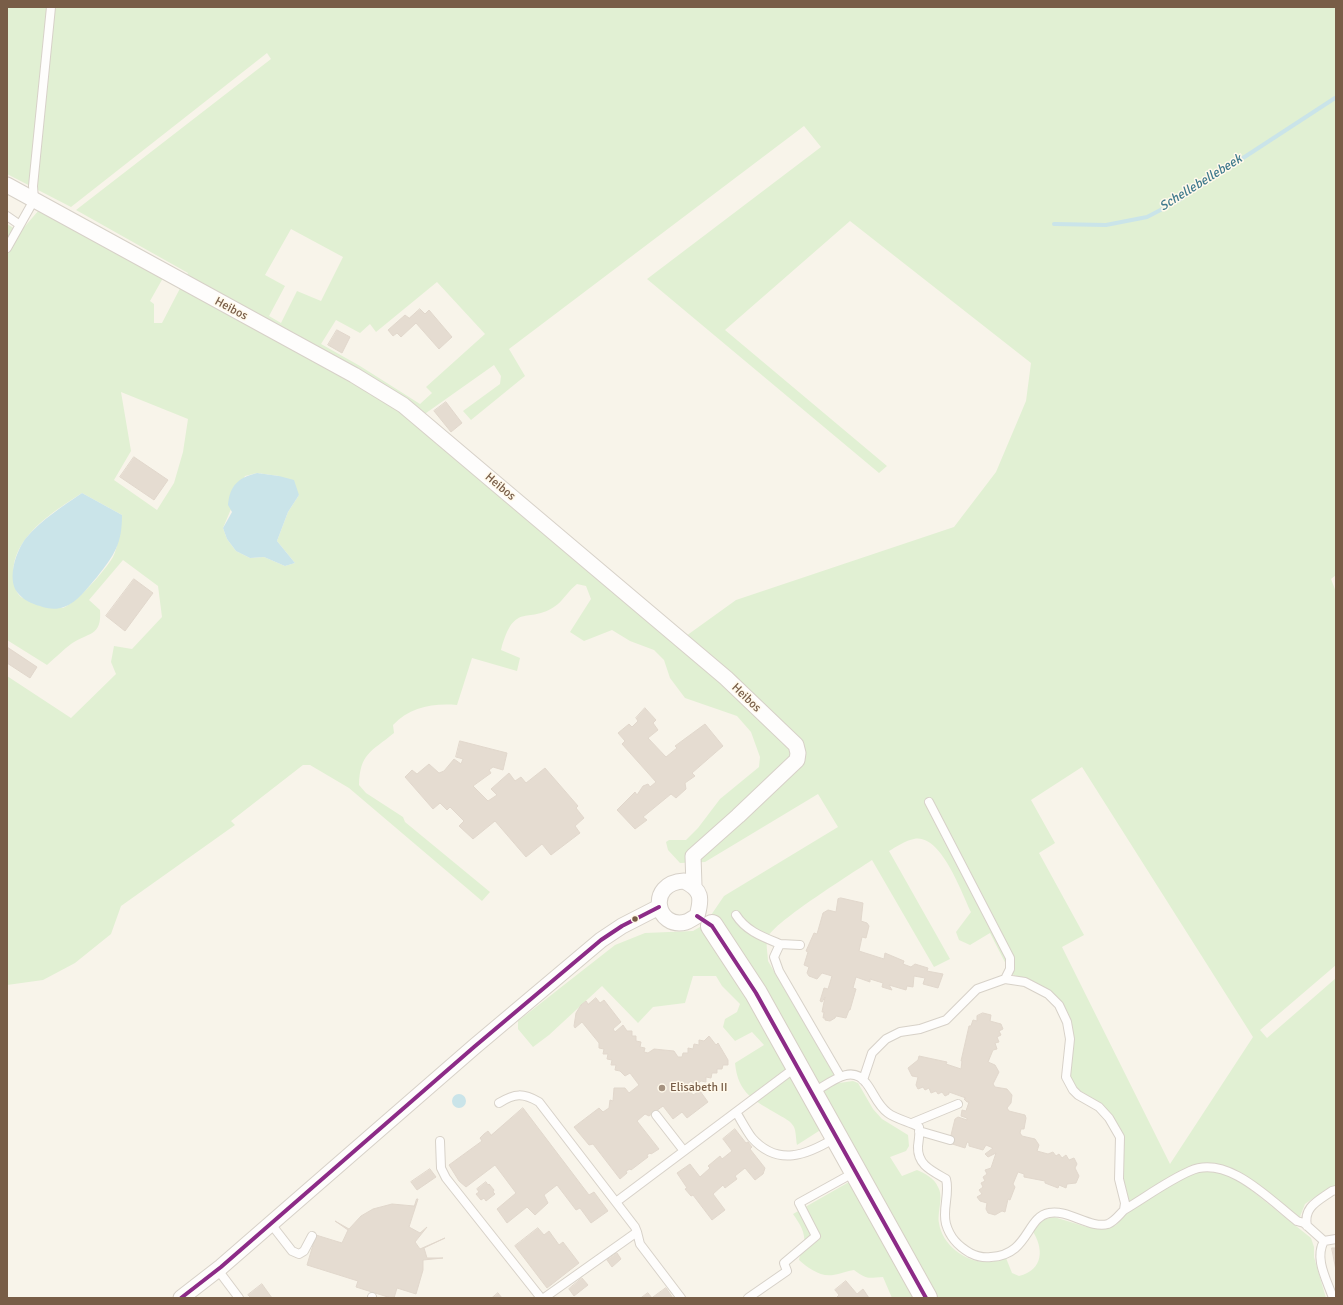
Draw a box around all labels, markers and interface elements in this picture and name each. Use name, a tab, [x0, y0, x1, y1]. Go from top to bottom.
water label: Schellebellebeek	[1157, 151, 1245, 215]
street label: Heibos	[212, 294, 250, 324]
street label: Heibos	[482, 470, 518, 504]
street label: Heibos	[728, 681, 764, 715]
unlabelled marker	[630, 914, 640, 924]
place label: Elisabeth II	[670, 1081, 728, 1095]
marker: Elisabeth II	[657, 1083, 667, 1093]

